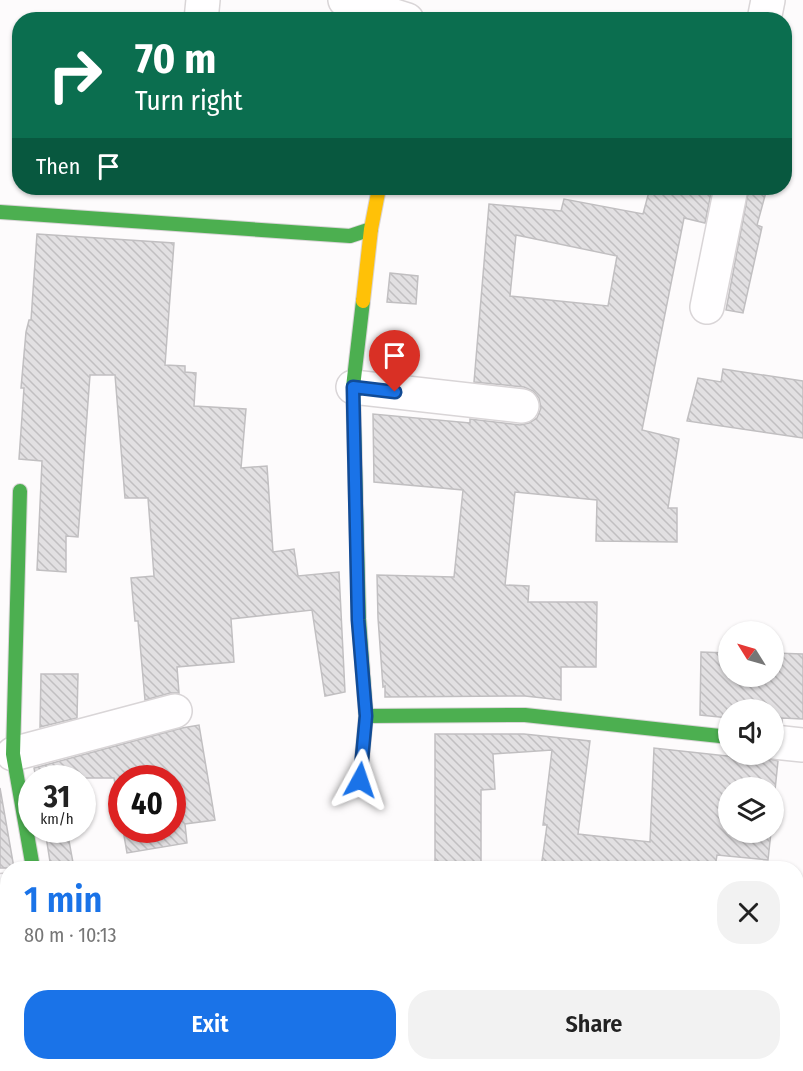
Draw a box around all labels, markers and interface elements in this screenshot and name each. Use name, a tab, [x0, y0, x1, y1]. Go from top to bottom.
text: 70 m	[135, 34, 216, 84]
icon: right	[36, 36, 114, 114]
text: Turn right	[135, 85, 243, 117]
icon: arrive	[92, 150, 125, 183]
text: Then	[36, 153, 80, 180]
pin	[369, 330, 420, 392]
icon: arrive	[378, 339, 411, 372]
north arrow	[718, 621, 784, 687]
map controls	[718, 621, 784, 843]
button: sound	[718, 699, 784, 765]
position arrow	[328, 748, 392, 812]
speed limit sign: 40	[108, 765, 186, 843]
button: layers	[718, 777, 784, 843]
text: 31	[44, 779, 70, 815]
text: km/h	[40, 810, 74, 828]
text: 1 min	[24, 878, 102, 922]
button: close	[717, 881, 780, 944]
text: 80 m · 10:13	[24, 923, 117, 947]
button: Exit	[24, 990, 396, 1059]
button: Share	[408, 990, 780, 1059]

